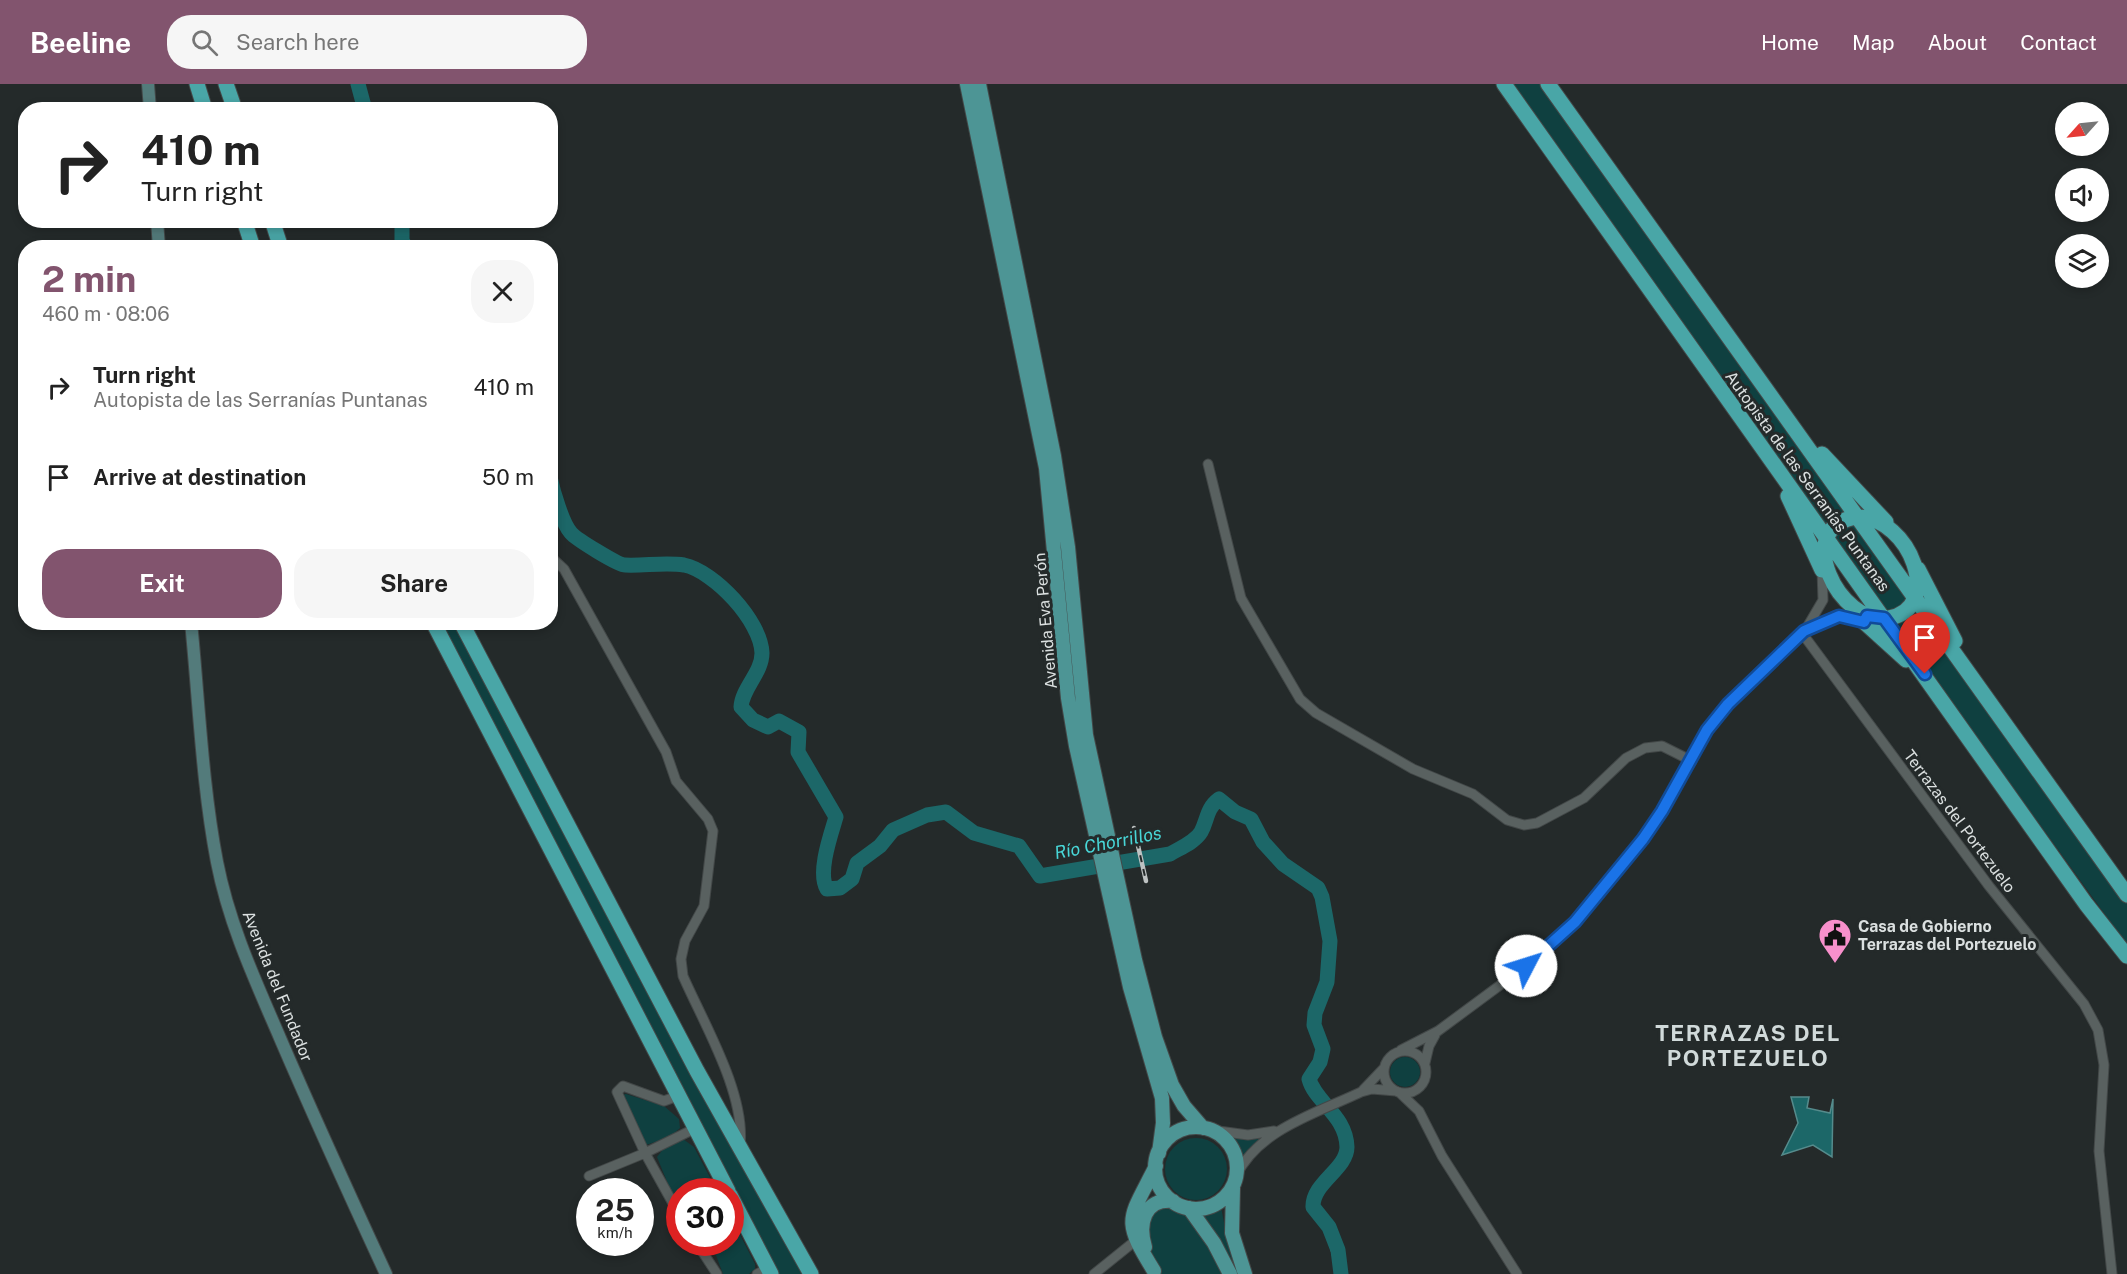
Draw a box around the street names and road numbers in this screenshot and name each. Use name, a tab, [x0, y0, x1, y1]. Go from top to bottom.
street label: Autopista de las Serranías Puntanas	[1721, 367, 1894, 595]
street label: Avenida Eva Perón	[1030, 552, 1061, 690]
street label: Terrazas del Portezuelo	[1900, 746, 2019, 896]
street label: Avenida del Fundador	[239, 908, 317, 1064]

